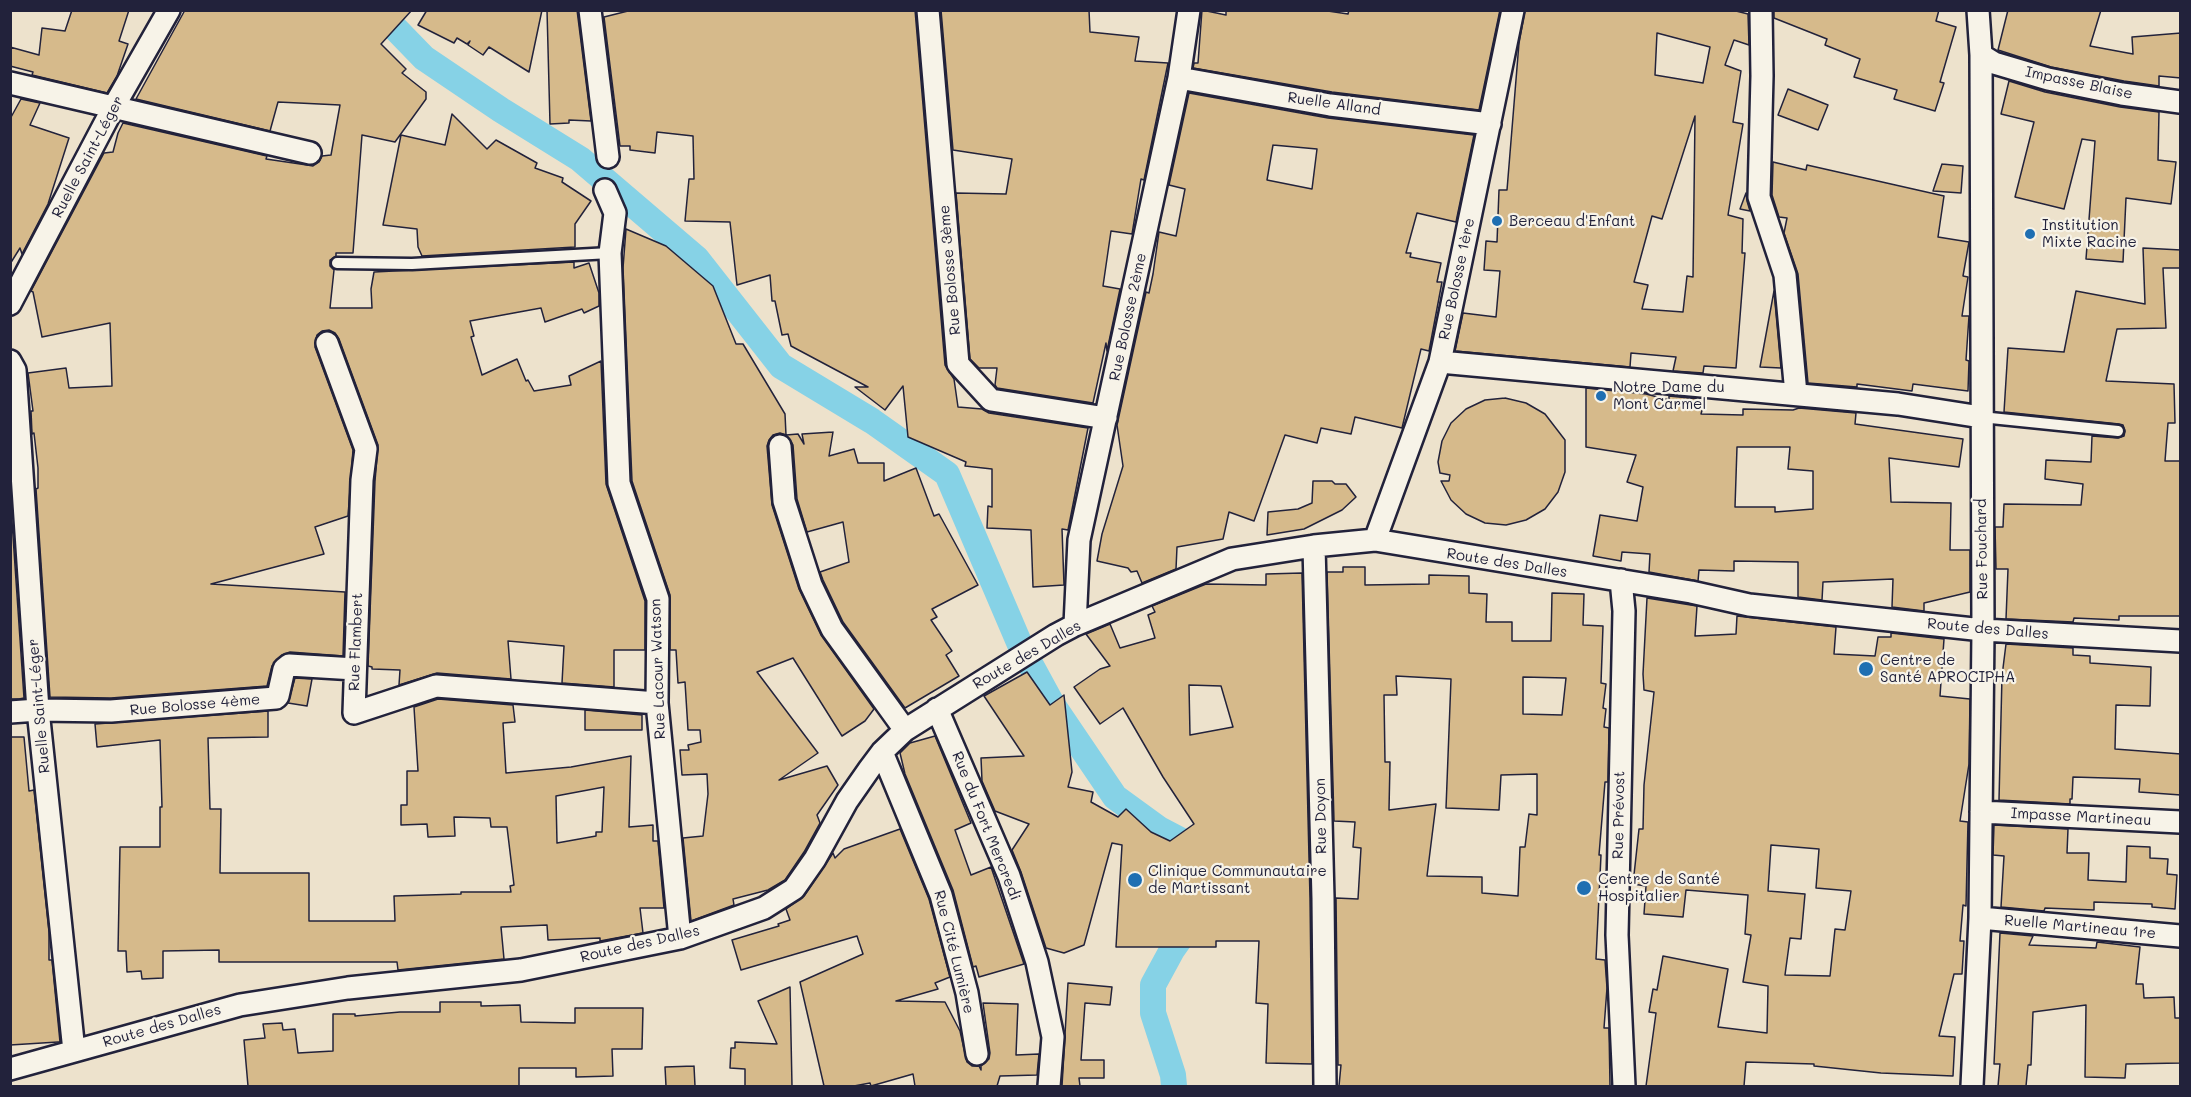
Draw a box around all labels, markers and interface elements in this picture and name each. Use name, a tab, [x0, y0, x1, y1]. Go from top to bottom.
street label: Impasse Blaise	[2024, 63, 2134, 103]
street label: Ruelle Alland	[1286, 89, 1382, 119]
street label: Ruelle Saint-Léger	[48, 93, 128, 221]
street label: Rue Bolosse 3ème	[935, 204, 965, 336]
place label: Berceau d'Enfant	[1509, 212, 1635, 230]
marker: Berceau d'Enfant	[1490, 214, 1504, 228]
street label: Rue Bolosse 1ère	[1435, 216, 1479, 342]
place label: Institution Mixte Racine	[2042, 216, 2137, 251]
marker: Institution Mixte Racine	[2023, 227, 2037, 241]
street label: Rue Bolosse 2ème	[1106, 251, 1150, 383]
place label: Notre Dame du Mont Carmel	[1613, 378, 1725, 413]
marker: Notre Dame du Mont Carmel	[1594, 389, 1608, 403]
street label: Rue Fouchard	[1972, 498, 1992, 600]
street label: Route des Dalles	[1445, 545, 1569, 581]
street label: Rue Flambert	[345, 593, 367, 691]
street label: Rue Lacour Watson	[647, 598, 669, 740]
street label: Route des Dalles	[1926, 615, 2050, 643]
street label: Route des Dalles	[970, 617, 1084, 693]
street label: Ruelle Saint-Léger	[24, 638, 54, 774]
place label: Centre de Santé APROCIPHA	[1880, 651, 2015, 686]
marker: Centre de Santé APROCIPHA	[1857, 660, 1875, 678]
street label: Rue Bolosse 4ème	[129, 690, 261, 720]
street label: Rue du Fort Mercredi	[948, 749, 1024, 903]
street label: Rue Prévost	[1609, 771, 1629, 859]
street label: Rue Doyon	[1311, 778, 1331, 854]
street label: Impasse Martineau	[2010, 804, 2152, 830]
place label: Clinique Communautaire de Martissant	[1148, 862, 1327, 897]
place label: Centre de Santé Hospitalier	[1598, 870, 1720, 905]
marker: Clinique Communautaire de Martissant	[1126, 871, 1144, 889]
marker: Centre de Santé Hospitalier	[1575, 879, 1593, 897]
street label: Rue Cité Lumière	[930, 888, 978, 1016]
street label: Ruelle Martineau 1re	[2003, 911, 2157, 943]
street label: Route des Dalles	[579, 922, 701, 966]
street label: Route des Dalles	[101, 1001, 223, 1051]

